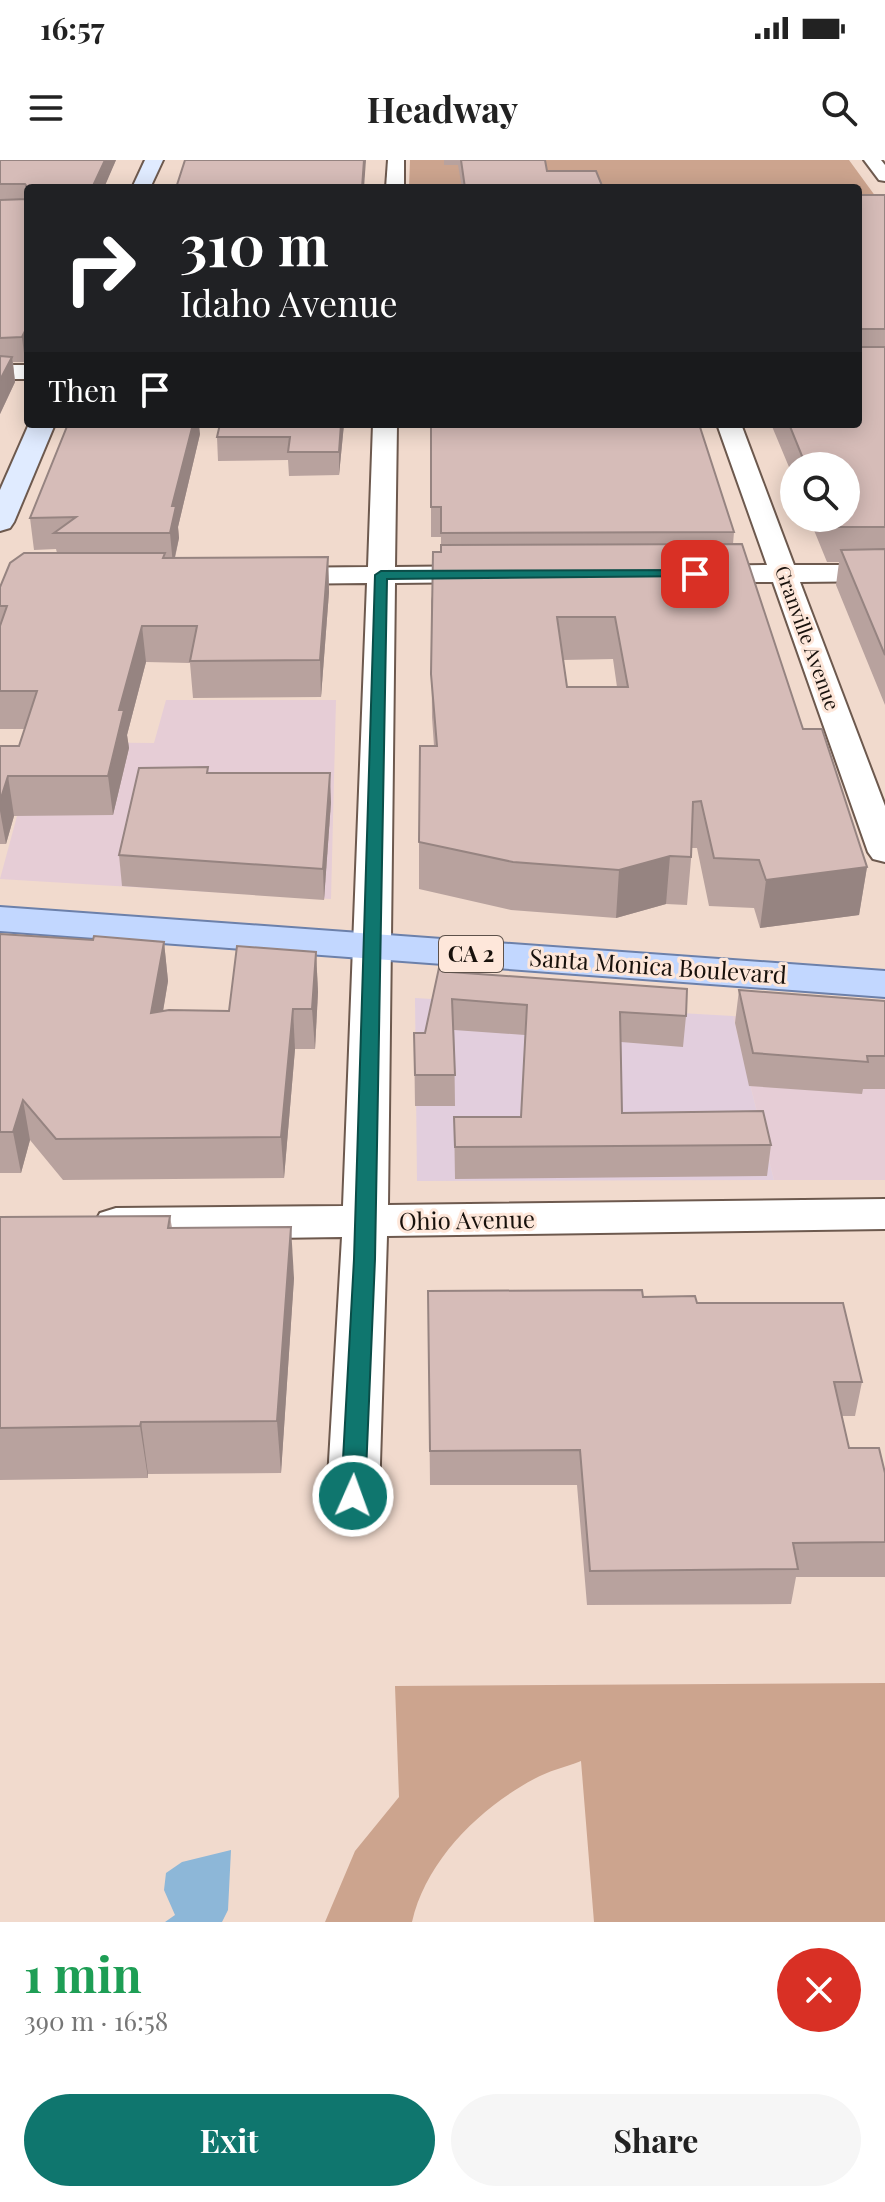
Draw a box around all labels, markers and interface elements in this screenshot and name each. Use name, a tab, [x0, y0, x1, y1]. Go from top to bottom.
text: 16:57	[40, 8, 104, 48]
text: Headway	[367, 84, 518, 132]
icon: menu	[24, 86, 68, 130]
icon: search	[817, 86, 861, 130]
text: 310 m	[180, 206, 329, 281]
icon: right	[48, 216, 152, 320]
text: Idaho Avenue	[180, 278, 398, 326]
icon: arrive	[133, 368, 177, 412]
text: Then	[48, 370, 117, 410]
map controls	[780, 452, 860, 532]
button: search	[780, 452, 860, 532]
pin	[661, 540, 729, 608]
icon: arrive	[673, 552, 717, 596]
street label: Granville Avenue	[770, 561, 847, 714]
road number: CA 2	[439, 936, 503, 972]
street label: Santa Monica Boulevard	[528, 940, 788, 990]
street label: Ohio Avenue	[399, 1202, 535, 1236]
position arrow	[311, 1454, 395, 1538]
text: 1 min	[24, 1941, 142, 2005]
button: close	[777, 1948, 861, 2032]
text: 390 m · 16:58	[24, 2003, 168, 2038]
button: Exit	[24, 2094, 435, 2186]
button: Share	[451, 2094, 861, 2186]

